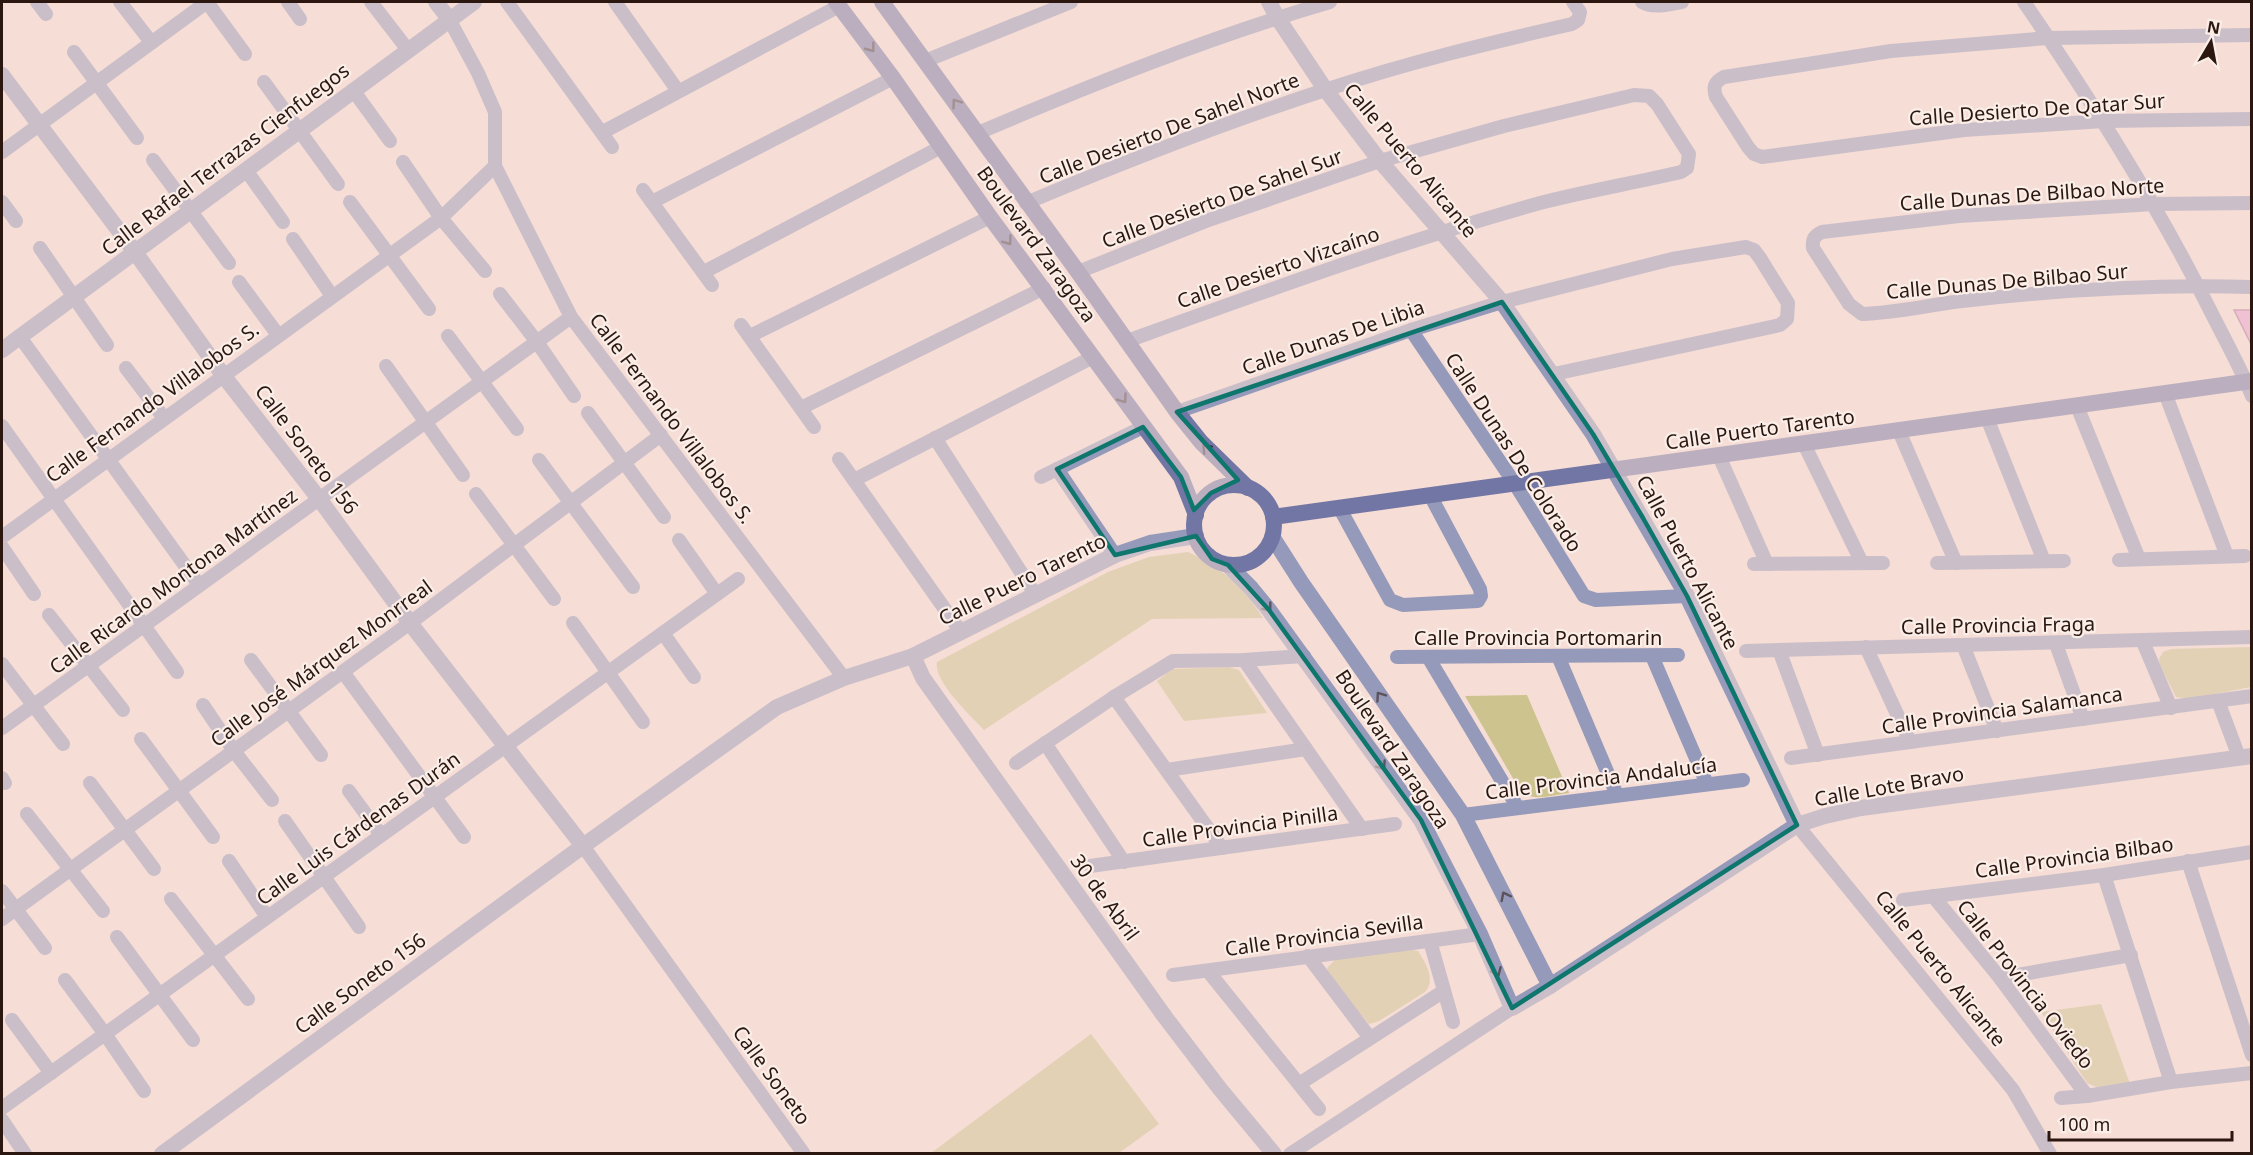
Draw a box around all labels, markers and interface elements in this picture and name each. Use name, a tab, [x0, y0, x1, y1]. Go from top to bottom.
north arrow	[2181, 12, 2241, 72]
text: N	[2205, 15, 2222, 39]
one-way arrow	[864, 42, 875, 53]
street label: Calle Rafael Terrazas Cienfuegos	[96, 57, 354, 261]
street label: Calle Desierto De Sahel Norte	[1035, 66, 1303, 190]
street label: Calle Puerto Alicante	[1338, 77, 1484, 243]
street label: Calle Desierto De Qatar Sur	[1908, 87, 2166, 131]
one-way arrow	[952, 99, 963, 110]
street label: Calle Desierto De Sahel Sur	[1098, 142, 1346, 254]
street label: Boulevard Zaragoza	[971, 160, 1103, 328]
street label: Calle Dunas De Bilbao Norte	[1899, 171, 2165, 217]
street label: Calle Desierto Vizcaíno	[1173, 220, 1383, 314]
one-way arrow	[1001, 235, 1012, 246]
street label: Calle Dunas De Bilbao Sur	[1885, 257, 2129, 305]
street label: Calle Dunas De Libia	[1238, 293, 1428, 381]
street label: Calle Fernando Villalobos S.	[584, 307, 760, 529]
street label: Calle Fernando Villalobos S.	[40, 315, 264, 489]
street label: Calle Dunas De Colorado	[1439, 347, 1589, 557]
street label: Calle Soneto 156	[249, 378, 365, 520]
one-way arrow	[1116, 392, 1127, 403]
street label: Calle Puerto Tarento	[1664, 402, 1856, 456]
one-way arrow	[1202, 444, 1213, 454]
street label: Calle Puerto Alicante	[1631, 470, 1745, 654]
street label: Calle Ricardo Montona Martínez	[44, 482, 302, 680]
street label: Calle Puero Tarento	[934, 527, 1110, 631]
street label: Calle José Márquez Monrreal	[205, 573, 437, 753]
one-way arrow	[1260, 601, 1271, 612]
street label: Calle Provincia Fraga	[1901, 610, 2095, 640]
street label: Calle Provincia Portomarin	[1414, 624, 1662, 651]
street label: Boulevard Zaragoza	[1330, 664, 1456, 834]
street label: Calle Provincia Salamanca	[1880, 680, 2124, 740]
one-way arrow	[1376, 691, 1387, 702]
street label: Calle Luis Cárdenas Durán	[251, 745, 465, 911]
street label: Calle Provincia Andalucía	[1484, 750, 1718, 806]
one-way arrow	[1375, 759, 1386, 770]
street label: Calle Lote Bravo	[1812, 760, 1966, 812]
street label: Calle Provincia Pinilla	[1140, 799, 1340, 853]
street label: Calle Provincia Bilbao	[1973, 830, 2175, 884]
street label: 30 de Abril	[1065, 848, 1145, 946]
street label: Calle Puerto Alicante	[1869, 884, 2013, 1052]
one-way arrow	[1500, 892, 1512, 903]
street label: Calle Provincia Oviedo	[1951, 894, 2101, 1074]
street label: Calle Provincia Sevilla	[1223, 908, 1425, 962]
street label: Calle Soneto 156	[289, 926, 431, 1040]
one-way arrow	[1489, 966, 1501, 977]
street label: Calle Soneto	[727, 1020, 817, 1130]
scale bar	[2049, 1104, 2232, 1142]
text: 100 m	[2058, 1112, 2110, 1136]

